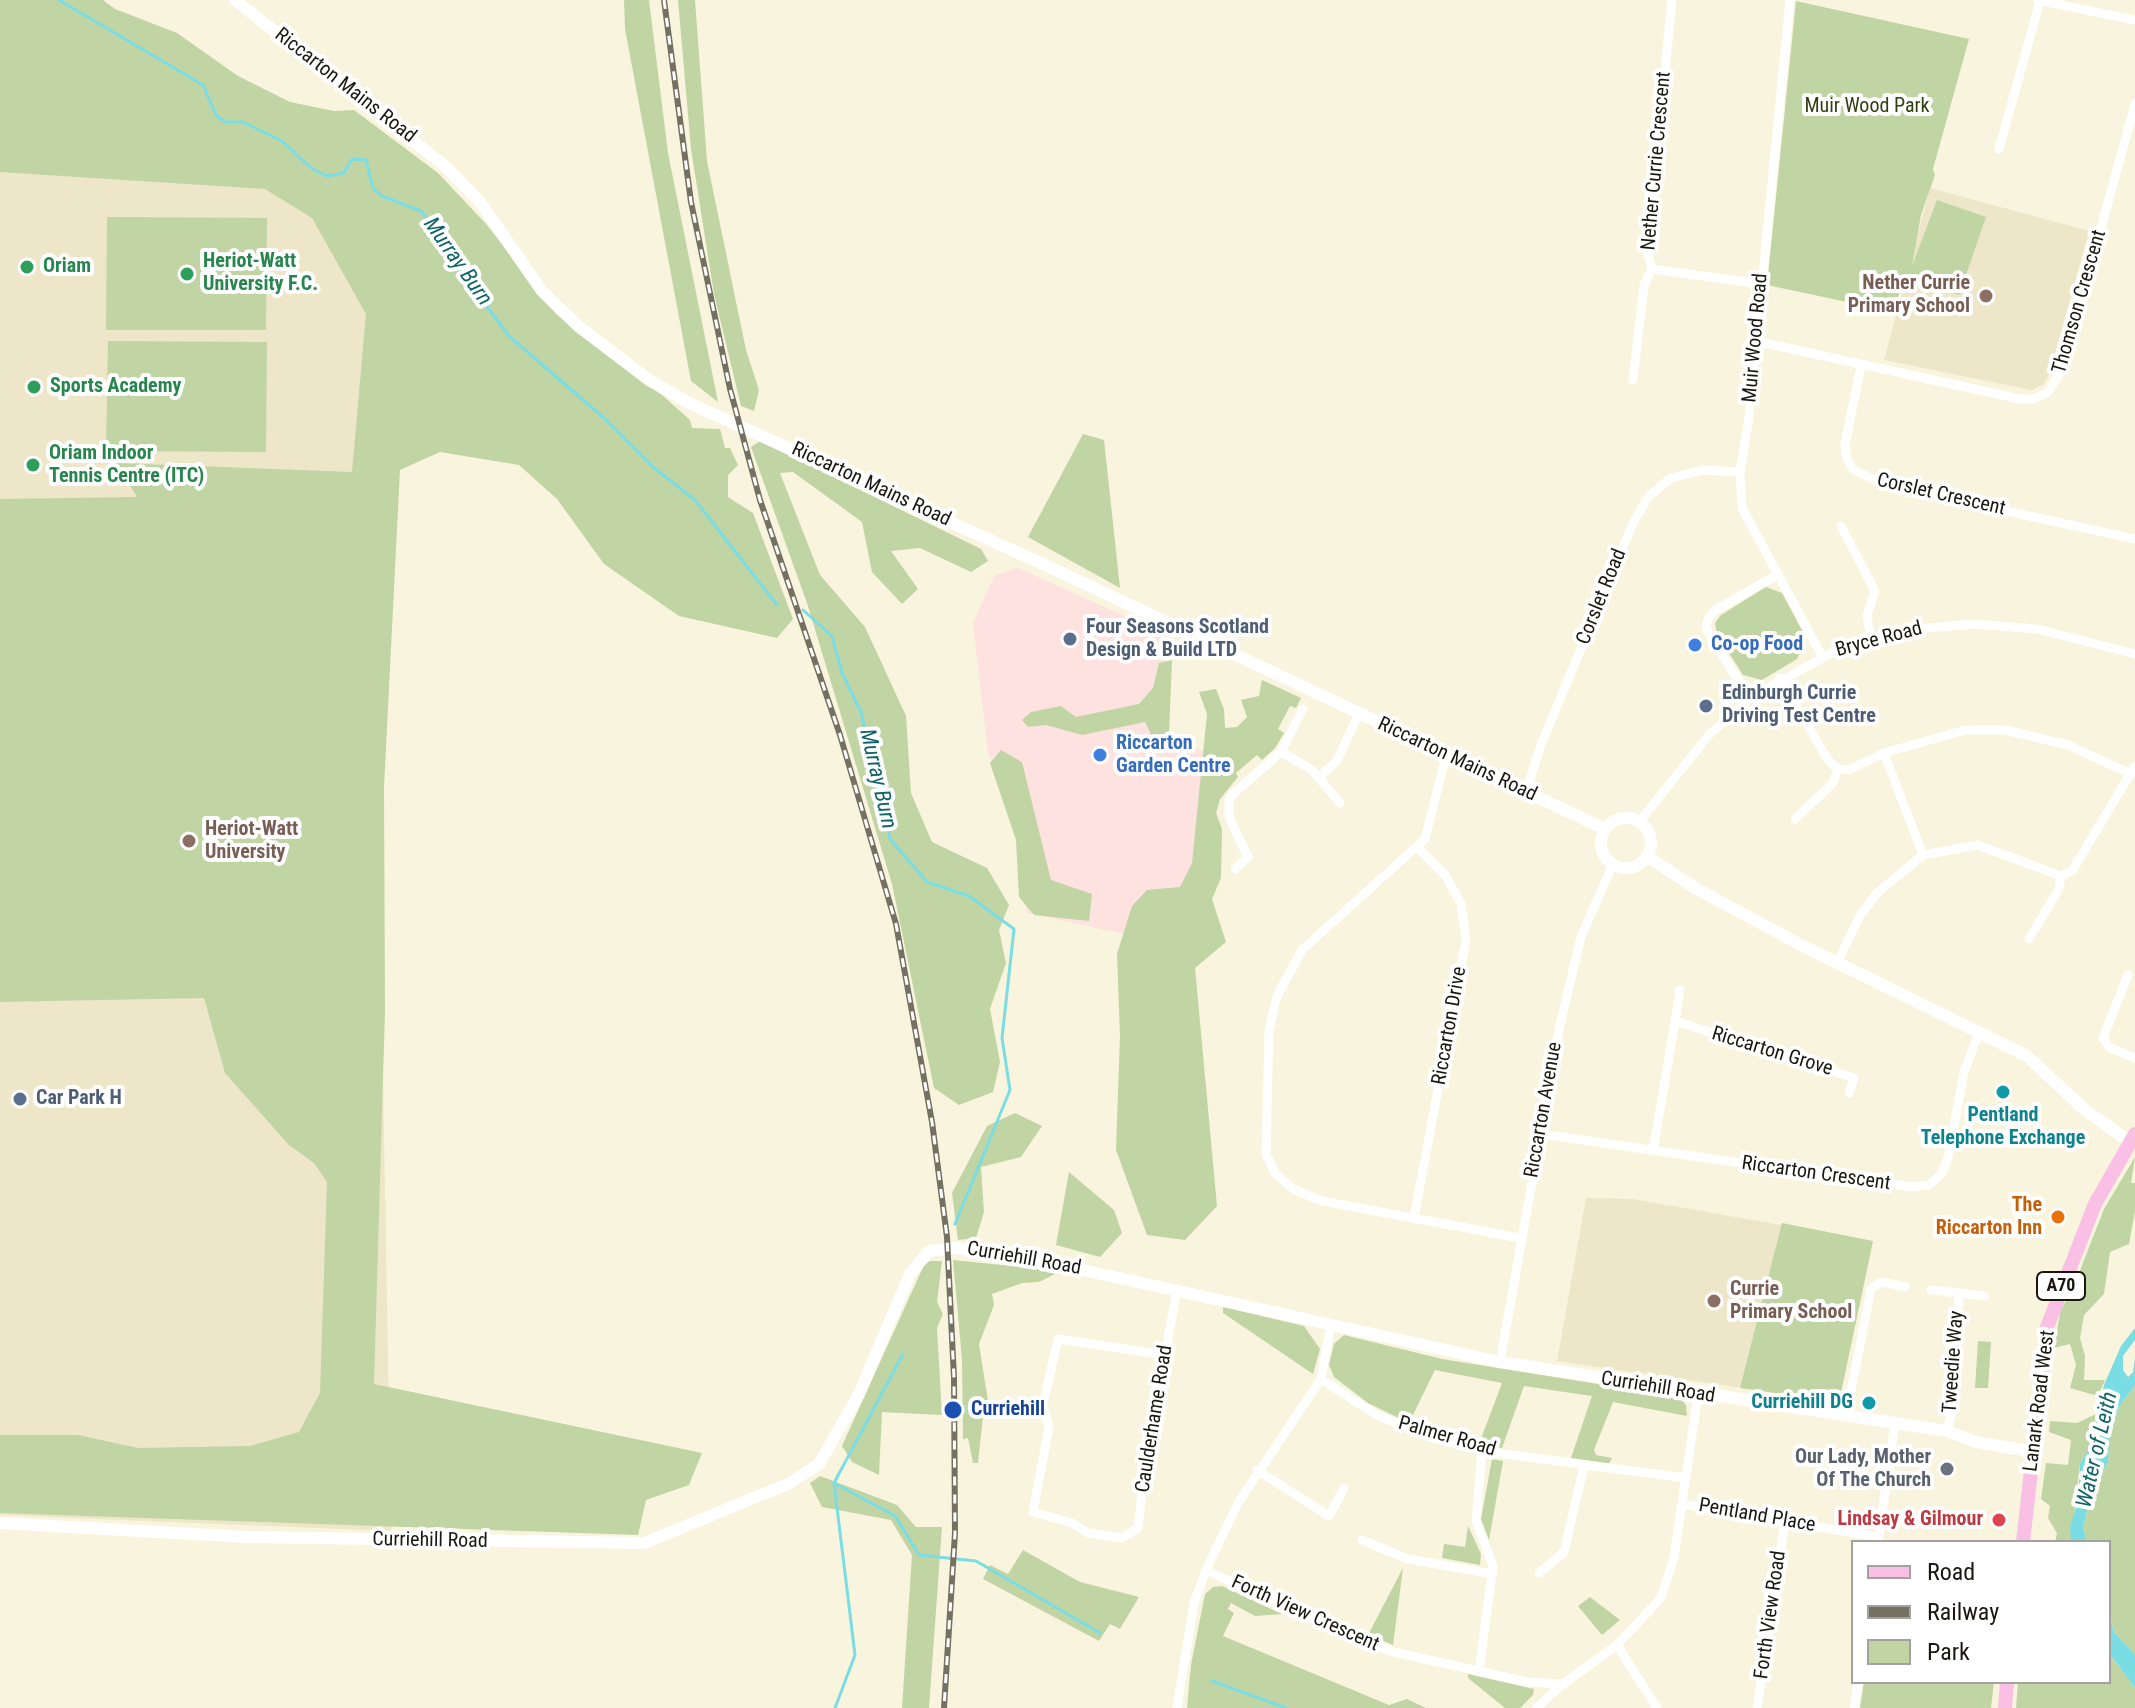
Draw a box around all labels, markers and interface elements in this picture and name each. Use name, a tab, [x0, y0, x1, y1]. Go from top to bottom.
street label: Riccarton Mains Road	[270, 23, 420, 149]
street label: Nether Currie Crescent	[1637, 71, 1677, 251]
park label: Muir Wood Park	[1804, 95, 1930, 119]
water label: Murray Burn	[417, 213, 497, 311]
street label: Thomson Crescent	[2048, 227, 2112, 377]
place label: Heriot-Watt University F.C.	[203, 250, 318, 297]
place label: Oriam	[43, 255, 91, 279]
marker: Oriam	[18, 258, 36, 276]
marker: Heriot-Watt University F.C.	[178, 265, 196, 283]
street label: Muir Wood Road	[1738, 272, 1774, 404]
place label: Nether Currie Primary School	[1848, 272, 1970, 319]
marker: Nether Currie Primary School	[1977, 287, 1995, 305]
place label: Sports Academy	[50, 375, 181, 399]
marker: Sports Academy	[25, 378, 43, 396]
street label: Riccarton Mains Road	[788, 438, 954, 532]
place label: Oriam Indoor Tennis Centre (ITC)	[49, 442, 204, 489]
marker: Oriam Indoor Tennis Centre (ITC)	[24, 456, 42, 474]
street label: Corslet Crescent	[1874, 469, 2008, 521]
street label: Corslet Road	[1572, 546, 1632, 648]
place label: Four Seasons Scotland Design & Build LTD	[1086, 616, 1269, 663]
street label: Bryce Road	[1833, 617, 1925, 663]
marker: Four Seasons Scotland Design & Build LTD	[1061, 630, 1079, 648]
place label: Co-op Food	[1711, 633, 1803, 657]
marker: Co-op Food	[1686, 636, 1704, 654]
place label: Edinburgh Currie Driving Test Centre	[1722, 682, 1876, 729]
marker: Edinburgh Currie Driving Test Centre	[1697, 697, 1715, 715]
street label: Riccarton Mains Road	[1374, 713, 1540, 807]
water label: Murray Burn	[853, 726, 901, 832]
place label: Riccarton Garden Centre	[1116, 732, 1230, 779]
marker: Riccarton Garden Centre	[1091, 746, 1109, 764]
place label: Heriot-Watt University	[205, 818, 298, 865]
marker: Heriot-Watt University	[180, 832, 198, 850]
street label: Riccarton Drive	[1428, 965, 1472, 1087]
street label: Riccarton Grove	[1709, 1022, 1835, 1082]
street label: Riccarton Avenue	[1520, 1040, 1568, 1180]
marker: Pentland Telephone Exchange	[1994, 1083, 2012, 1101]
place label: Car Park H	[36, 1087, 122, 1111]
marker: Car Park H	[11, 1090, 29, 1108]
place label: Pentland Telephone Exchange	[1921, 1104, 2085, 1151]
street label: Riccarton Crescent	[1740, 1152, 1892, 1196]
place label: The Riccarton Inn	[1936, 1194, 2042, 1241]
marker: The Riccarton Inn	[2049, 1208, 2067, 1226]
street label: Curriehill Road	[965, 1237, 1083, 1281]
road number: A70	[2037, 1272, 2085, 1300]
place label: Currie Primary School	[1730, 1278, 1852, 1325]
marker: Currie Primary School	[1705, 1292, 1723, 1310]
street label: Tweedie Way	[1938, 1310, 1970, 1414]
street label: Lanark Road West	[2019, 1329, 2061, 1473]
street label: Caulderhame Road	[1131, 1344, 1179, 1494]
street label: Curriehill Road	[1599, 1367, 1717, 1409]
water label: Water of Leith	[2072, 1389, 2124, 1511]
place label: Curriehill DG	[1751, 1391, 1853, 1415]
marker: Curriehill DG	[1860, 1394, 1878, 1412]
place label: Curriehill	[971, 1398, 1045, 1422]
marker: Curriehill	[942, 1399, 964, 1421]
street label: Palmer Road	[1395, 1412, 1499, 1462]
place label: Our Lady, Mother Of The Church	[1795, 1446, 1931, 1493]
marker: Our Lady, Mother Of The Church	[1938, 1460, 1956, 1478]
street label: Pentland Place	[1697, 1494, 1817, 1538]
place label: Lindsay & Gilmour	[1838, 1508, 1983, 1532]
marker: Lindsay & Gilmour	[1990, 1511, 2008, 1529]
street label: Curriehill Road	[372, 1528, 488, 1554]
legend	[1851, 1540, 2111, 1684]
street label: Forth View Road	[1750, 1549, 1792, 1681]
text: Road	[1927, 1558, 1975, 1586]
street label: Forth View Crescent	[1228, 1571, 1382, 1657]
text: Railway	[1927, 1598, 1999, 1626]
text: Park	[1927, 1638, 1970, 1666]

